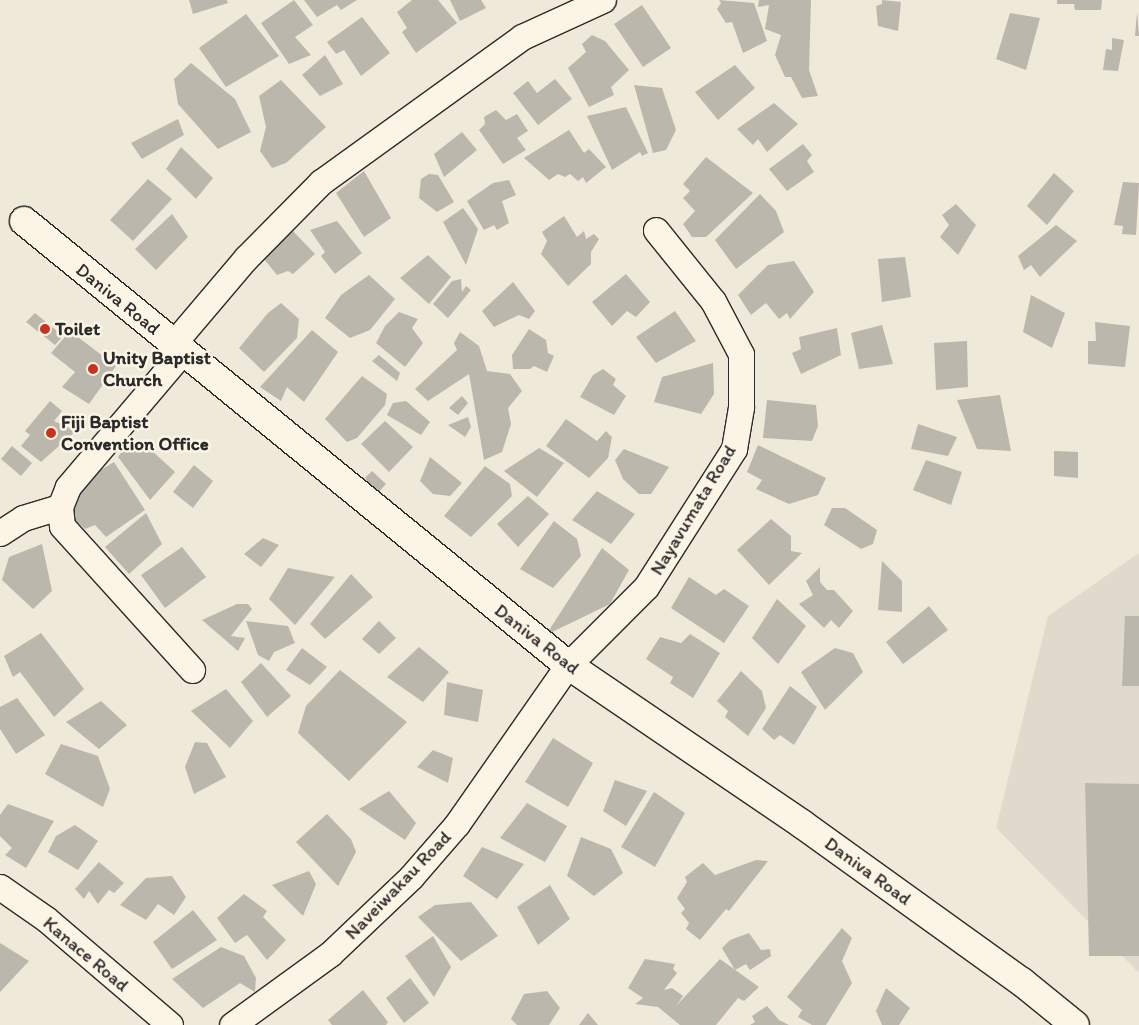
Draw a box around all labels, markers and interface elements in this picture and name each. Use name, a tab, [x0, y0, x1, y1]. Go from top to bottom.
street label: Daniva Road	[71, 258, 165, 340]
place label: Toilet	[55, 318, 100, 340]
marker: Toilet	[39, 323, 51, 335]
place label: Unity Baptist Church	[103, 347, 211, 391]
marker: Unity Baptist Church	[87, 363, 99, 375]
place label: Fiji Baptist Convention Office	[61, 411, 209, 455]
marker: Fiji Baptist Convention Office	[45, 427, 57, 439]
street label: Nayavumata Road	[645, 441, 741, 579]
street label: Daniva Road	[490, 599, 584, 679]
street label: Naveiwakau Road	[340, 826, 456, 944]
street label: Daniva Road	[820, 832, 916, 910]
street label: Kanace Road	[38, 911, 134, 997]

